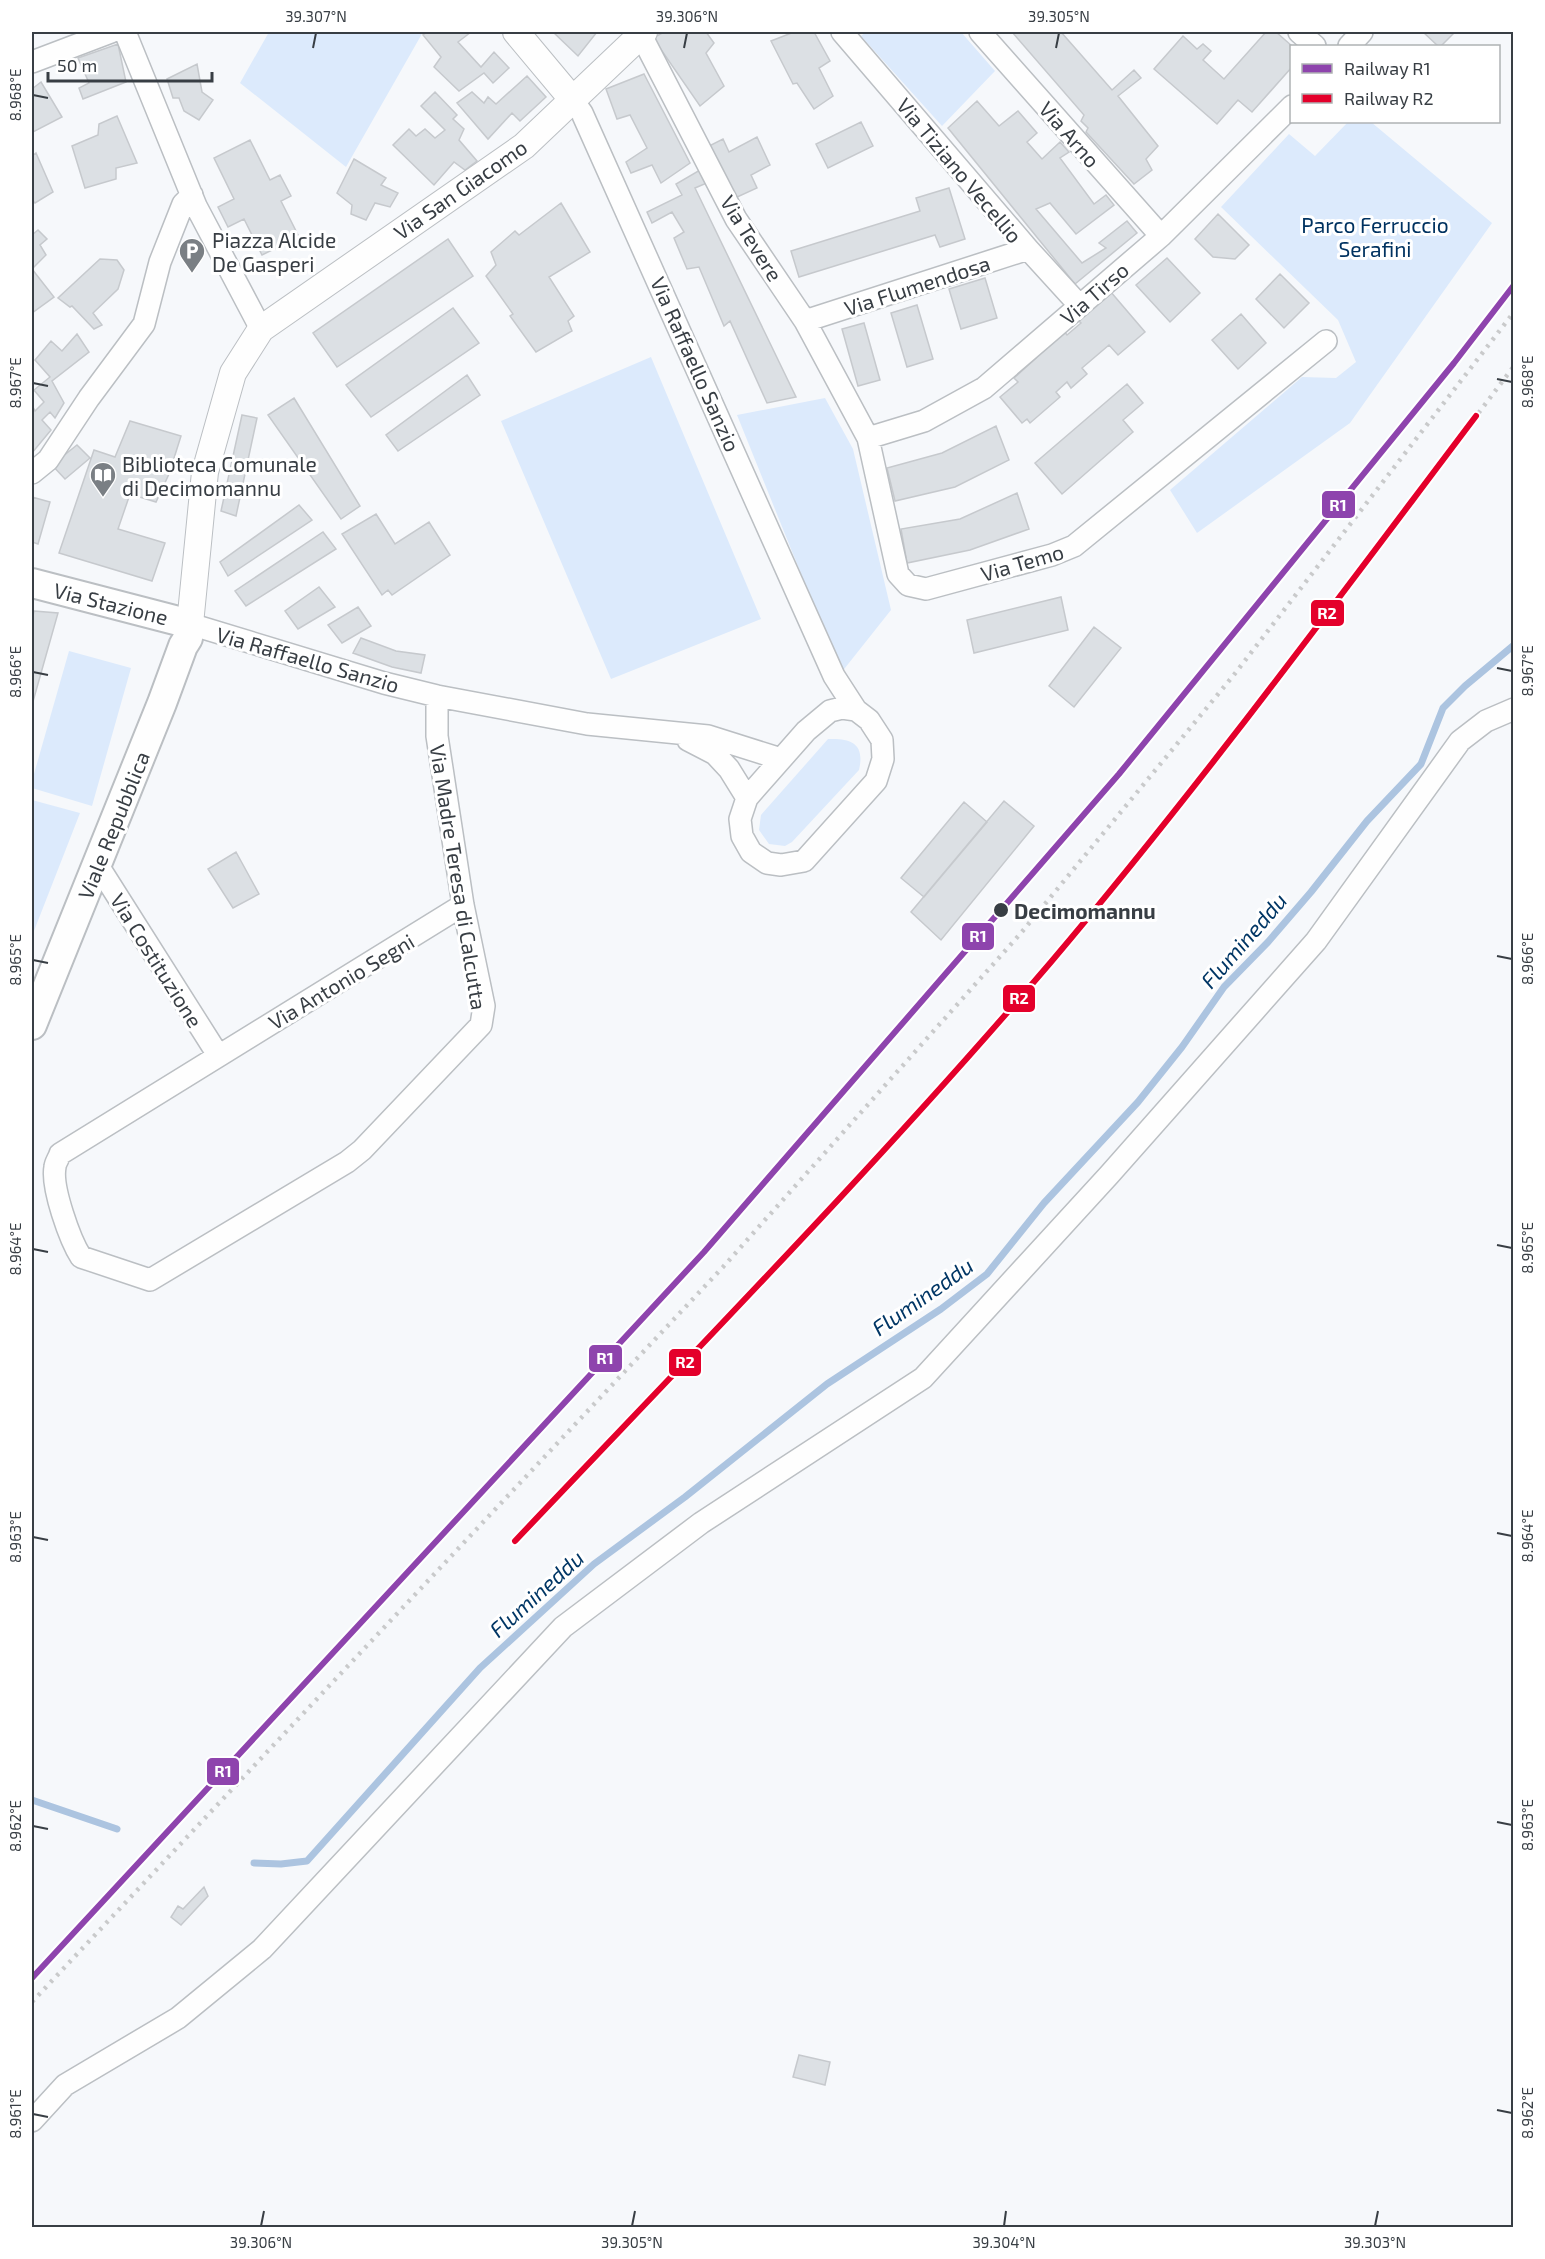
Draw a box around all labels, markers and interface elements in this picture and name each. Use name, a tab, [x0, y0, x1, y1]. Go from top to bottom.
text: 39.307°N	[285, 7, 347, 25]
text: 39.306°N	[656, 7, 718, 25]
text: 39.305°N	[1028, 7, 1090, 25]
scale bar	[48, 45, 212, 83]
legend	[1290, 45, 1500, 123]
text: 50 m	[57, 54, 97, 76]
text: Railway R1	[1344, 57, 1431, 79]
text: 8.968°E	[6, 69, 24, 121]
text: Railway R2	[1344, 87, 1434, 109]
street label: Via Tiziano Vecellio	[892, 93, 1028, 247]
street label: Via Arno	[1035, 96, 1105, 172]
street label: Via San Giacomo	[389, 134, 531, 244]
street label: Via Tevere	[716, 190, 788, 286]
park label: Parco Ferruccio Serafini	[1301, 212, 1449, 261]
place label: Piazza Alcide De Gasperi	[212, 227, 336, 276]
parking icon: Piazza Alcide De Gasperi	[177, 236, 207, 274]
street label: Via Flumendosa	[841, 250, 993, 320]
street label: Via Tirso	[1055, 257, 1133, 329]
street label: Via Raffaello Sanzio	[646, 273, 746, 455]
text: 8.968°E	[1518, 356, 1536, 408]
text: 8.967°E	[6, 357, 24, 409]
place label: Biblioteca Comunale di Decimomannu	[122, 451, 317, 500]
library icon: Biblioteca Comunale di Decimomannu	[88, 460, 118, 498]
line badge: R1	[1321, 490, 1356, 519]
text: R1	[1329, 495, 1347, 514]
street label: Via Temo	[978, 538, 1066, 586]
street label: Via Stazione	[51, 577, 171, 629]
line badge: R2	[1310, 599, 1345, 627]
text: R2	[1317, 603, 1337, 622]
street label: Via Raffaello Sanzio	[214, 621, 402, 697]
text: 8.967°E	[1518, 645, 1536, 697]
text: 8.966°E	[6, 646, 24, 698]
street label: Via Madre Teresa di Calcutta	[426, 742, 492, 1012]
street label: Viale Repubblica	[72, 747, 154, 903]
water label: Flumineddu	[1195, 887, 1291, 993]
street label: Via Costituzione	[106, 888, 208, 1032]
place label: Decimomannu	[1014, 898, 1156, 923]
marker: Decimomannu	[992, 901, 1010, 919]
line badge: R1	[961, 922, 995, 951]
text: R1	[969, 926, 987, 945]
street label: Via Antonio Segni	[264, 928, 418, 1034]
text: 8.966°E	[1518, 933, 1536, 985]
text: 8.965°E	[6, 934, 24, 986]
line badge: R2	[1002, 984, 1036, 1013]
text: R2	[1009, 988, 1029, 1007]
text: 8.965°E	[1518, 1222, 1536, 1274]
text: 8.964°E	[6, 1223, 24, 1275]
water label: Flumineddu	[866, 1252, 978, 1340]
line badge: R1	[588, 1344, 623, 1373]
text: R1	[596, 1348, 614, 1367]
line badge: R2	[668, 1348, 702, 1377]
text: R2	[675, 1352, 695, 1371]
text: 8.964°E	[1518, 1510, 1536, 1562]
text: 8.963°E	[6, 1511, 24, 1563]
water label: Flumineddu	[484, 1544, 588, 1642]
line badge: R1	[206, 1757, 240, 1786]
text: R1	[214, 1761, 232, 1780]
text: 8.963°E	[1518, 1799, 1536, 1851]
text: 8.962°E	[6, 1800, 24, 1852]
text: 8.962°E	[1518, 2087, 1536, 2139]
text: 8.961°E	[6, 2089, 24, 2139]
text: 39.306°N	[230, 2233, 292, 2251]
text: 39.305°N	[601, 2233, 663, 2251]
text: 39.304°N	[973, 2233, 1036, 2251]
text: 39.303°N	[1344, 2233, 1406, 2251]

